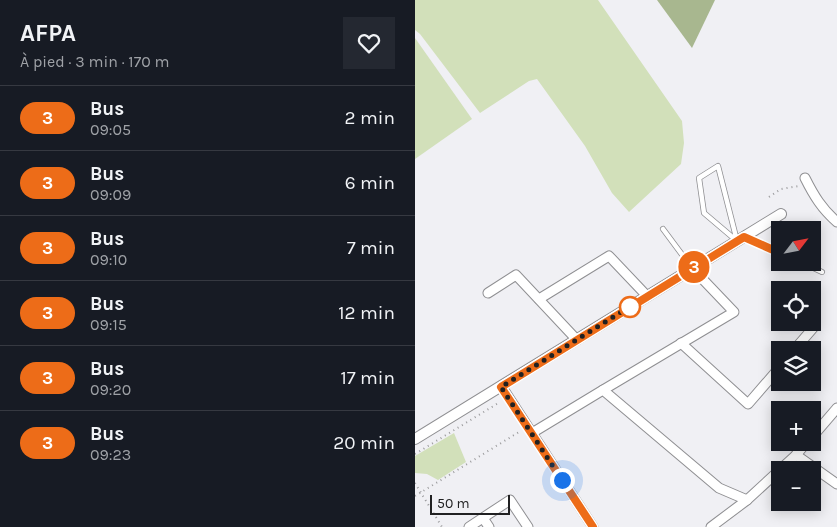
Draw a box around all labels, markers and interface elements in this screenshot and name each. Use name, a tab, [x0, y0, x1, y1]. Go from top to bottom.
button: heart	[343, 17, 395, 69]
text: AFPA	[20, 19, 76, 47]
text: À pied · 3 min · 170 m	[20, 52, 169, 71]
text: Bus	[90, 98, 124, 120]
text: 3	[42, 107, 53, 129]
text: 2 min	[345, 107, 395, 129]
text: 09:05	[90, 120, 131, 139]
text: Bus	[90, 163, 124, 185]
text: 3	[42, 172, 53, 194]
text: 6 min	[345, 172, 395, 194]
text: 09:09	[90, 185, 131, 204]
north arrow	[771, 221, 821, 271]
map controls	[771, 221, 821, 511]
text: Bus	[90, 228, 124, 250]
text: 3	[42, 237, 53, 259]
text: 7 min	[347, 237, 395, 259]
text: 09:10	[90, 250, 127, 269]
line badge: 3	[678, 251, 710, 283]
text: 3	[688, 256, 700, 278]
button: locate	[771, 281, 821, 331]
text: Bus	[90, 293, 124, 315]
unlabelled marker	[619, 296, 641, 318]
text: 3	[42, 302, 53, 324]
text: 12 min	[338, 302, 395, 324]
text: 09:15	[90, 315, 127, 334]
button: layers	[771, 341, 821, 391]
text: Bus	[90, 358, 124, 380]
text: 3	[42, 367, 53, 389]
text: 17 min	[340, 367, 395, 389]
text: 09:20	[90, 380, 131, 399]
button: +	[771, 401, 821, 451]
text: Bus	[90, 423, 124, 445]
text: 3	[42, 432, 53, 454]
text: 20 min	[333, 432, 395, 454]
text: 09:23	[90, 445, 131, 464]
button: −	[771, 461, 821, 511]
your location	[550, 468, 575, 493]
scale bar	[430, 492, 510, 515]
text: 50 m	[437, 495, 470, 512]

